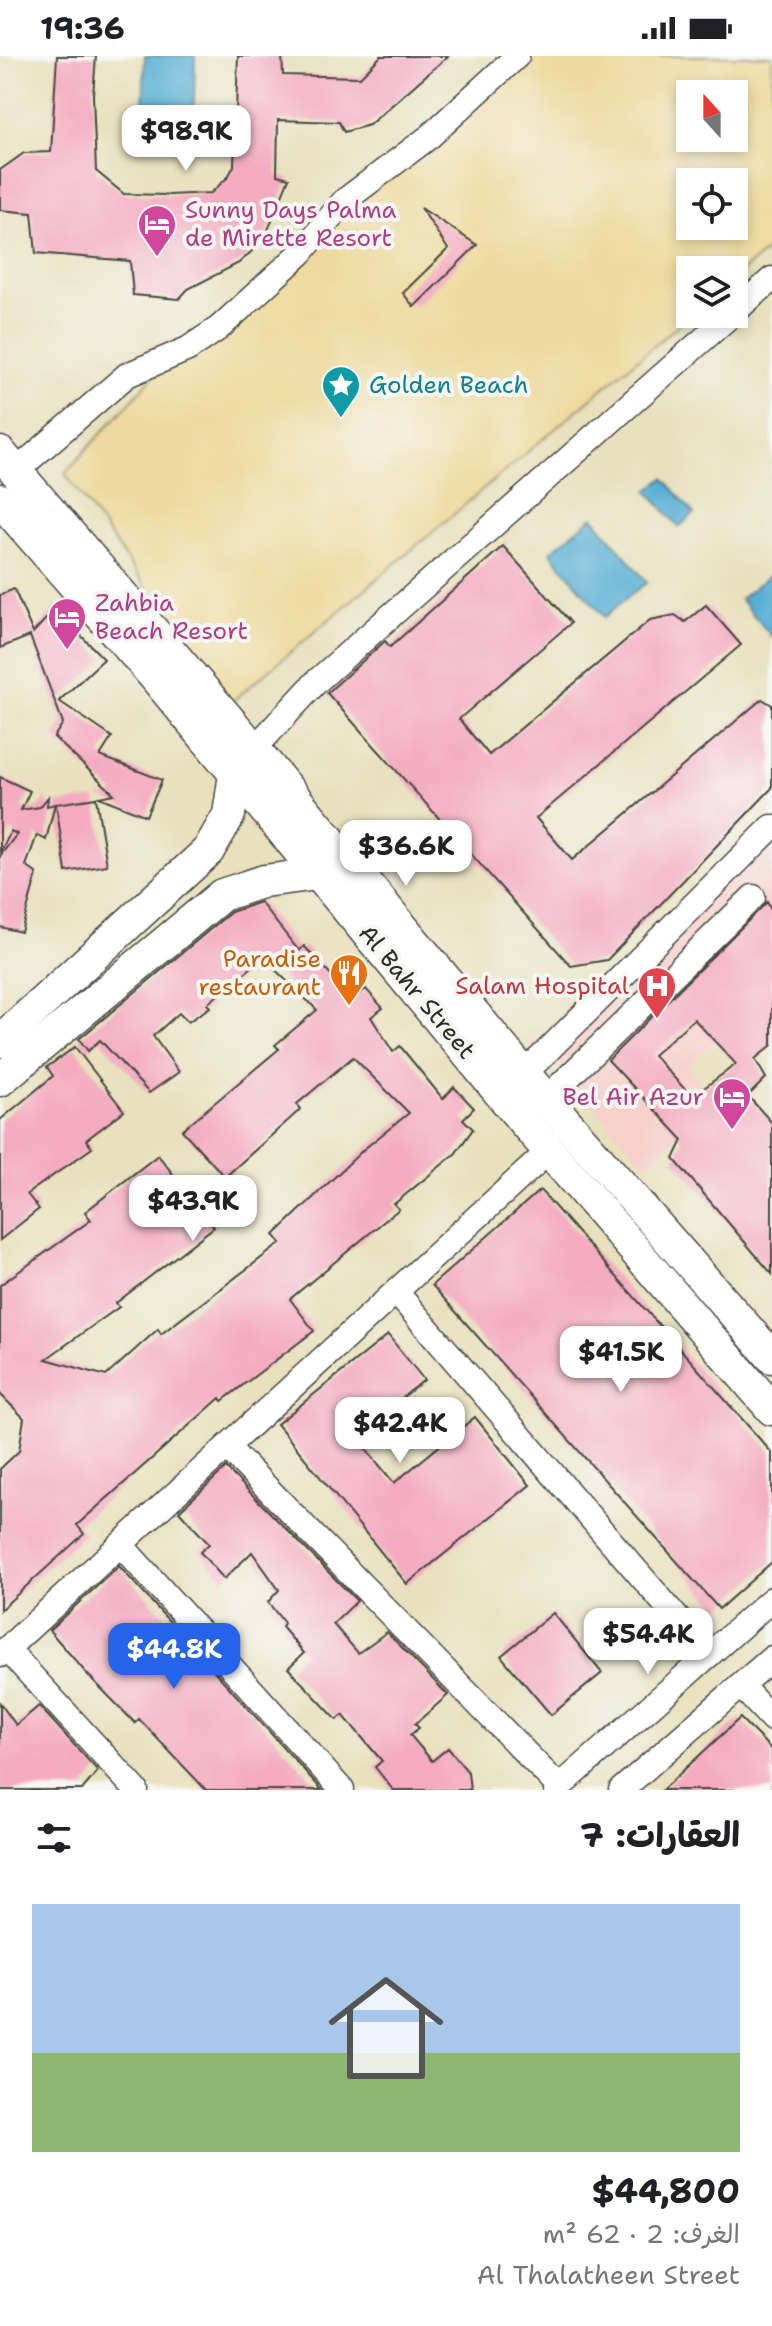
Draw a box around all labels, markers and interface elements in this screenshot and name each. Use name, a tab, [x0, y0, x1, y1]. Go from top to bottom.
text: 19:36	[40, 8, 125, 49]
north arrow	[676, 80, 748, 152]
map controls	[676, 80, 748, 328]
pin: $98.9K	[121, 105, 251, 173]
text: $98.9K	[140, 113, 232, 148]
button: locate	[676, 168, 748, 240]
place label: Sunny Days Palma de Mirette Resort	[185, 194, 397, 254]
hotel icon: Sunny Days Palma de Mirette Resort	[136, 203, 178, 258]
button: layers	[676, 256, 748, 328]
place icon: Golden Beach	[320, 364, 362, 419]
place label: Golden Beach	[369, 369, 529, 401]
place label: Zahbia Beach Resort	[95, 587, 248, 647]
hotel icon: Zahbia Beach Resort	[46, 596, 88, 651]
pin: $36.6K	[341, 820, 471, 888]
text: $36.6K	[358, 828, 454, 863]
street label: Al Bahr Street	[351, 918, 483, 1066]
place label: Paradise restaurant	[198, 943, 321, 1003]
restaurant icon: Paradise restaurant	[328, 952, 370, 1007]
hospital icon: Salam Hospital	[636, 965, 678, 1020]
place label: Salam Hospital	[455, 970, 630, 1002]
hotel icon: Bel Air Azur	[711, 1076, 753, 1131]
place label: Bel Air Azur	[563, 1081, 704, 1113]
pin: $43.9K	[128, 1175, 258, 1243]
text: $43.9K	[147, 1183, 239, 1218]
pin: $41.5K	[556, 1326, 686, 1394]
text: $41.5K	[578, 1334, 664, 1369]
pin: $42.4K	[335, 1397, 465, 1465]
text: $42.4K	[353, 1405, 447, 1440]
pin: $54.4K	[583, 1608, 713, 1676]
text: $54.4K	[602, 1616, 694, 1651]
pin: $44.8K	[109, 1623, 239, 1691]
text: $44.8K	[126, 1631, 222, 1666]
text: العقارات: 7	[580, 1812, 740, 1858]
icon: filters	[32, 1816, 76, 1860]
icon: home	[314, 1956, 458, 2100]
text: $44,800	[591, 2168, 740, 2214]
text: الغرف: 2 · 62 m²	[543, 2216, 740, 2251]
text: Al Thalatheen Street	[477, 2257, 740, 2292]

